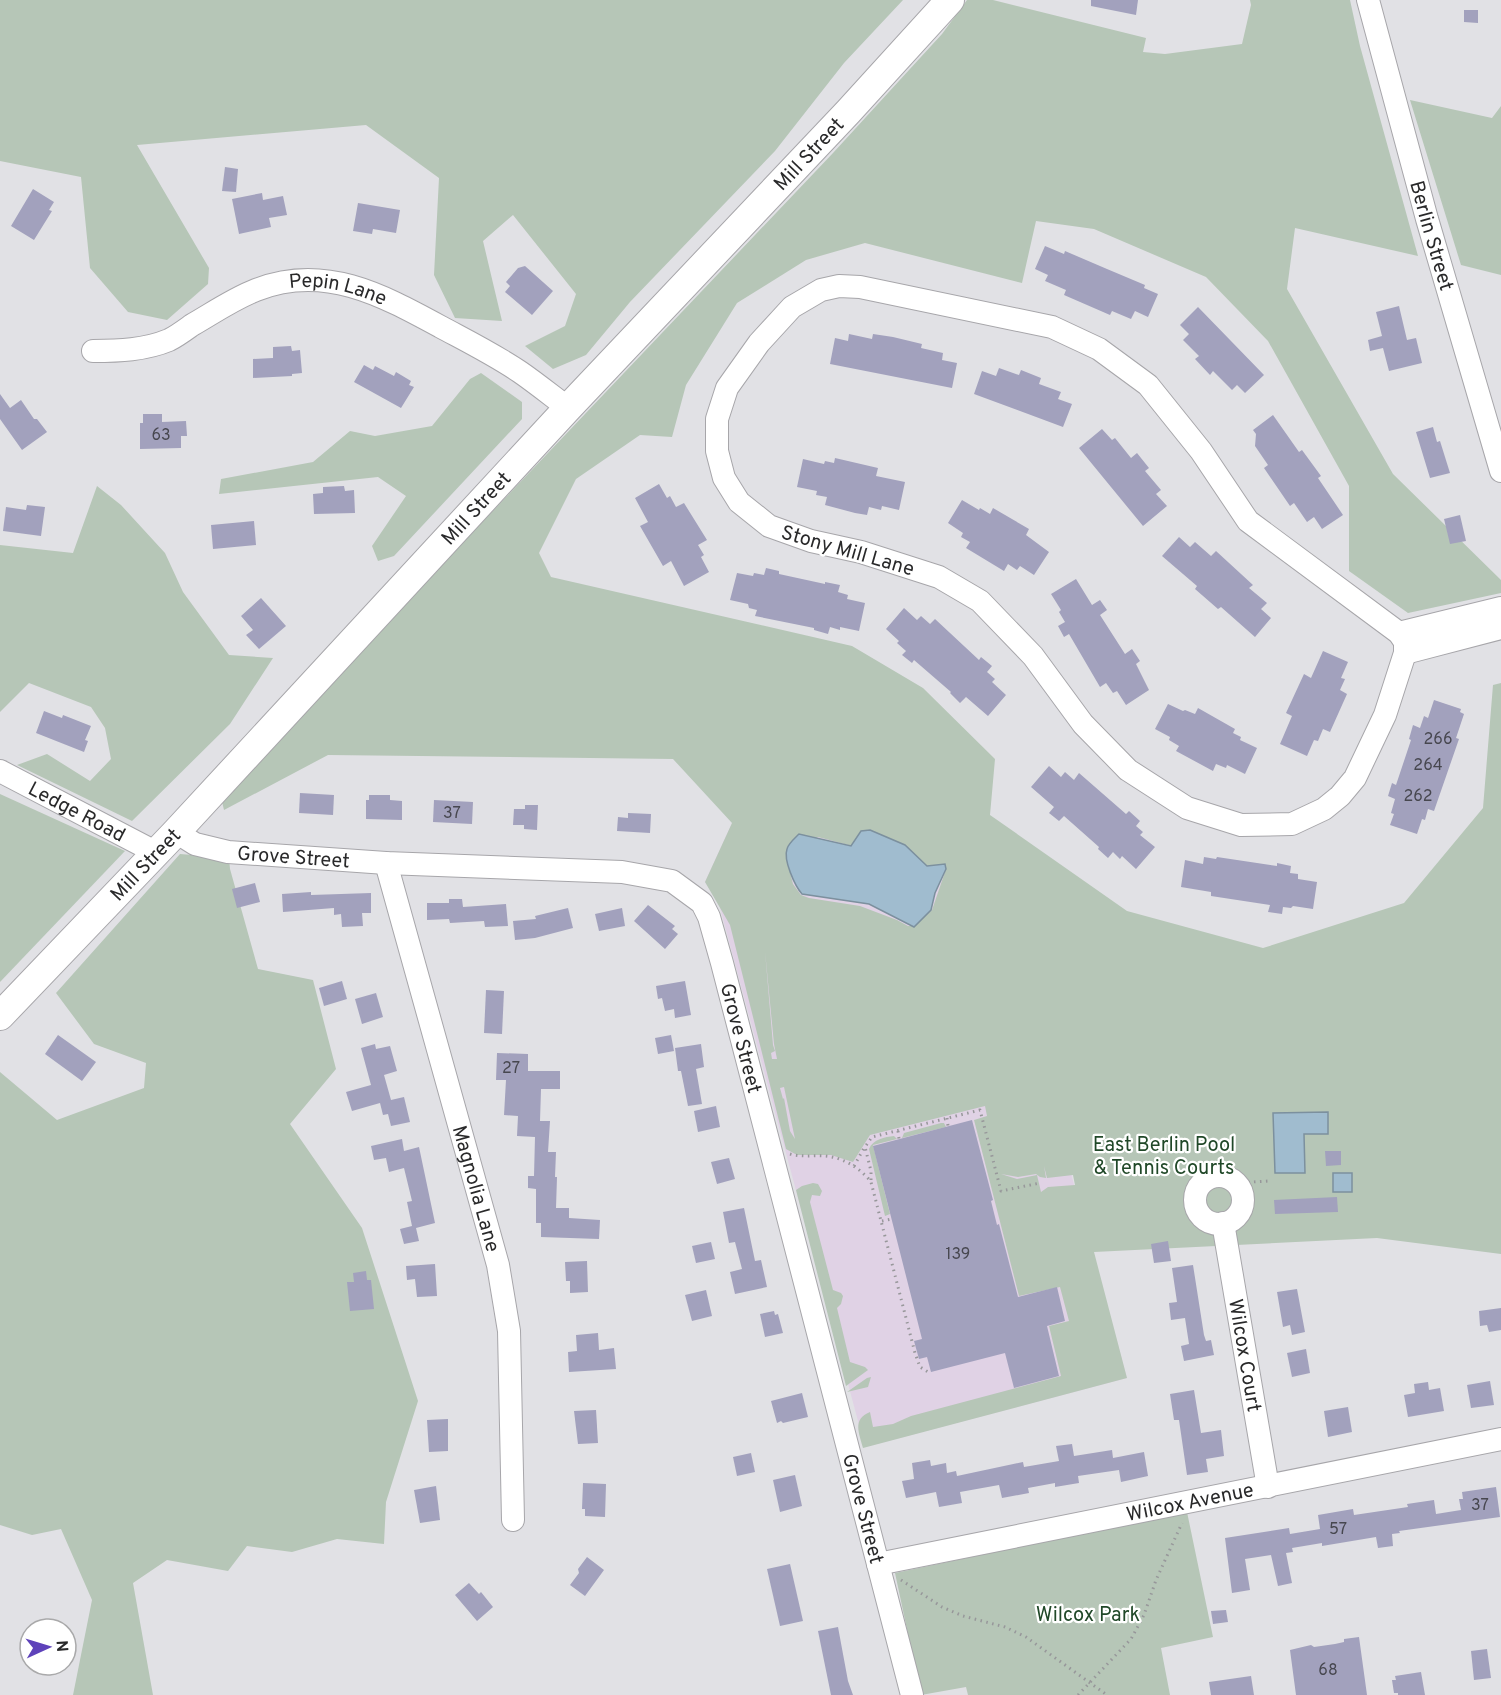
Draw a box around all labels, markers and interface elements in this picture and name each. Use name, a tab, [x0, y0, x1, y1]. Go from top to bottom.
street label: Mill Street	[769, 113, 851, 197]
street label: Berlin Street	[1402, 178, 1458, 294]
street label: Pepin Lane	[288, 269, 390, 313]
house number: 63	[151, 426, 171, 446]
street label: Mill Street	[437, 467, 518, 552]
street label: Stony Mill Lane	[778, 520, 917, 583]
house number: 266	[1424, 730, 1452, 750]
house number: 264	[1413, 756, 1443, 776]
street label: Ledge Road	[23, 777, 129, 849]
house number: 262	[1403, 787, 1433, 807]
house number: 37	[443, 804, 461, 824]
street label: Mill Street	[106, 824, 188, 908]
street label: Grove Street	[236, 842, 350, 875]
street label: Grove Street	[713, 981, 766, 1096]
house number: 27	[502, 1059, 520, 1079]
street label: Magnolia Lane	[445, 1123, 505, 1255]
park label: East Berlin Pool & Tennis Courts	[1093, 1133, 1235, 1182]
house number: 139	[946, 1245, 970, 1265]
street label: Wilcox Court	[1221, 1297, 1266, 1414]
street label: Grove Street	[835, 1451, 888, 1567]
street label: Wilcox Avenue	[1124, 1478, 1256, 1529]
house number: 37	[1471, 1496, 1489, 1516]
house number: 57	[1329, 1520, 1347, 1540]
park label: Wilcox Park	[1036, 1603, 1140, 1629]
north arrow	[18, 1617, 78, 1677]
text: N	[51, 1640, 71, 1653]
house number: 68	[1318, 1661, 1338, 1681]

